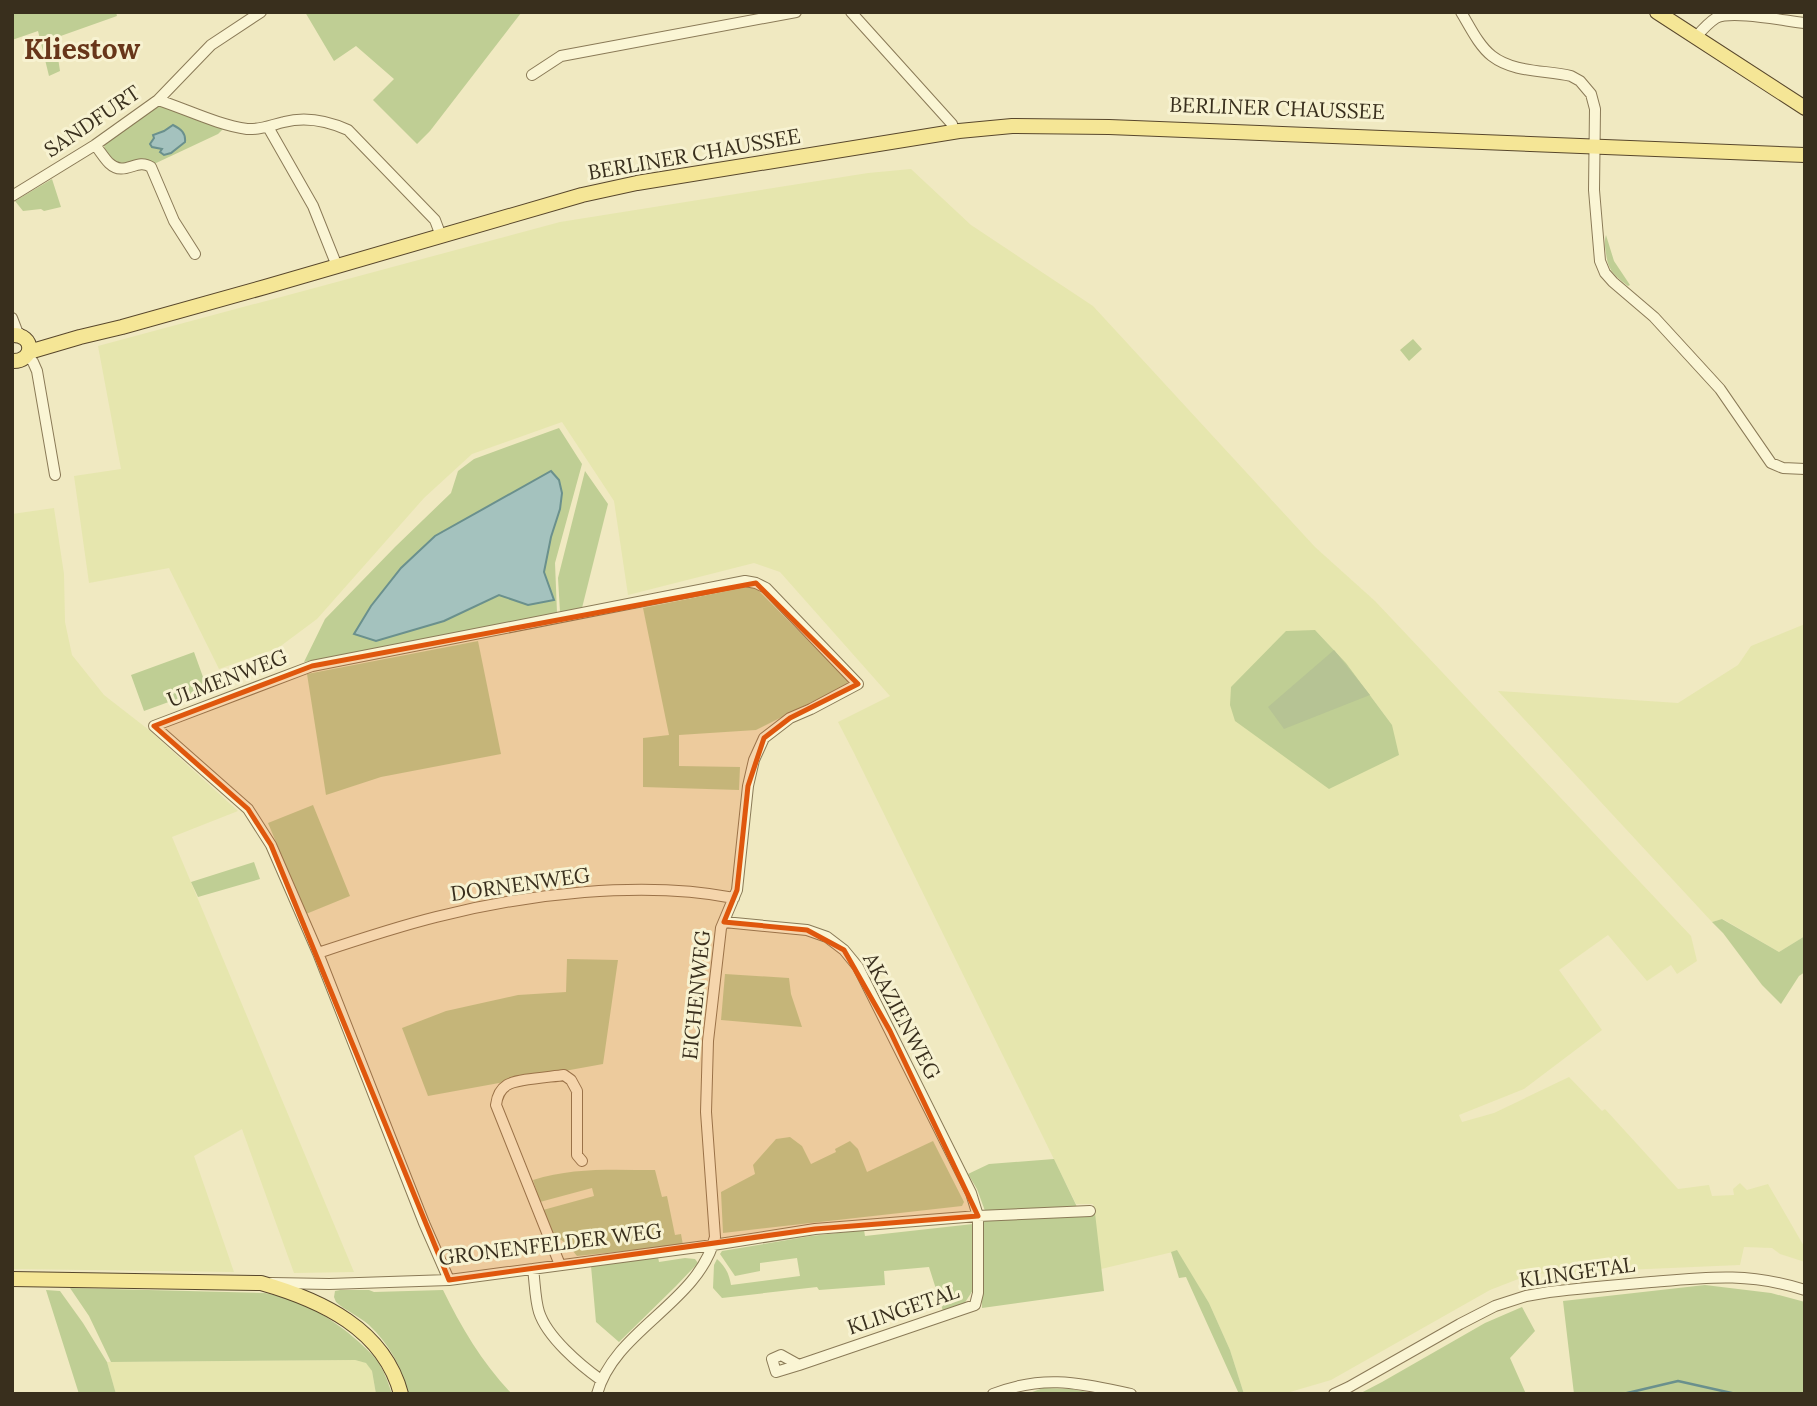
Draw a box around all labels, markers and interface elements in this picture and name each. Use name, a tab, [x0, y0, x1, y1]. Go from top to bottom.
district label: Kliestow	[24, 31, 140, 67]
street label: SANDFURT	[39, 79, 145, 163]
street label: BERLINER CHAUSSEE	[1169, 91, 1385, 125]
street label: BERLINER CHAUSSEE	[585, 122, 803, 186]
street label: ULMENWEG	[163, 643, 291, 713]
street label: DORNENWEG	[449, 861, 591, 907]
street label: EICHENWEG	[676, 929, 716, 1061]
street label: AKAZIENWEG	[857, 947, 947, 1084]
street label: GRONENFELDER WEG	[437, 1217, 663, 1271]
street label: KLINGETAL	[1517, 1251, 1637, 1293]
street label: KLINGETAL	[843, 1277, 963, 1341]

